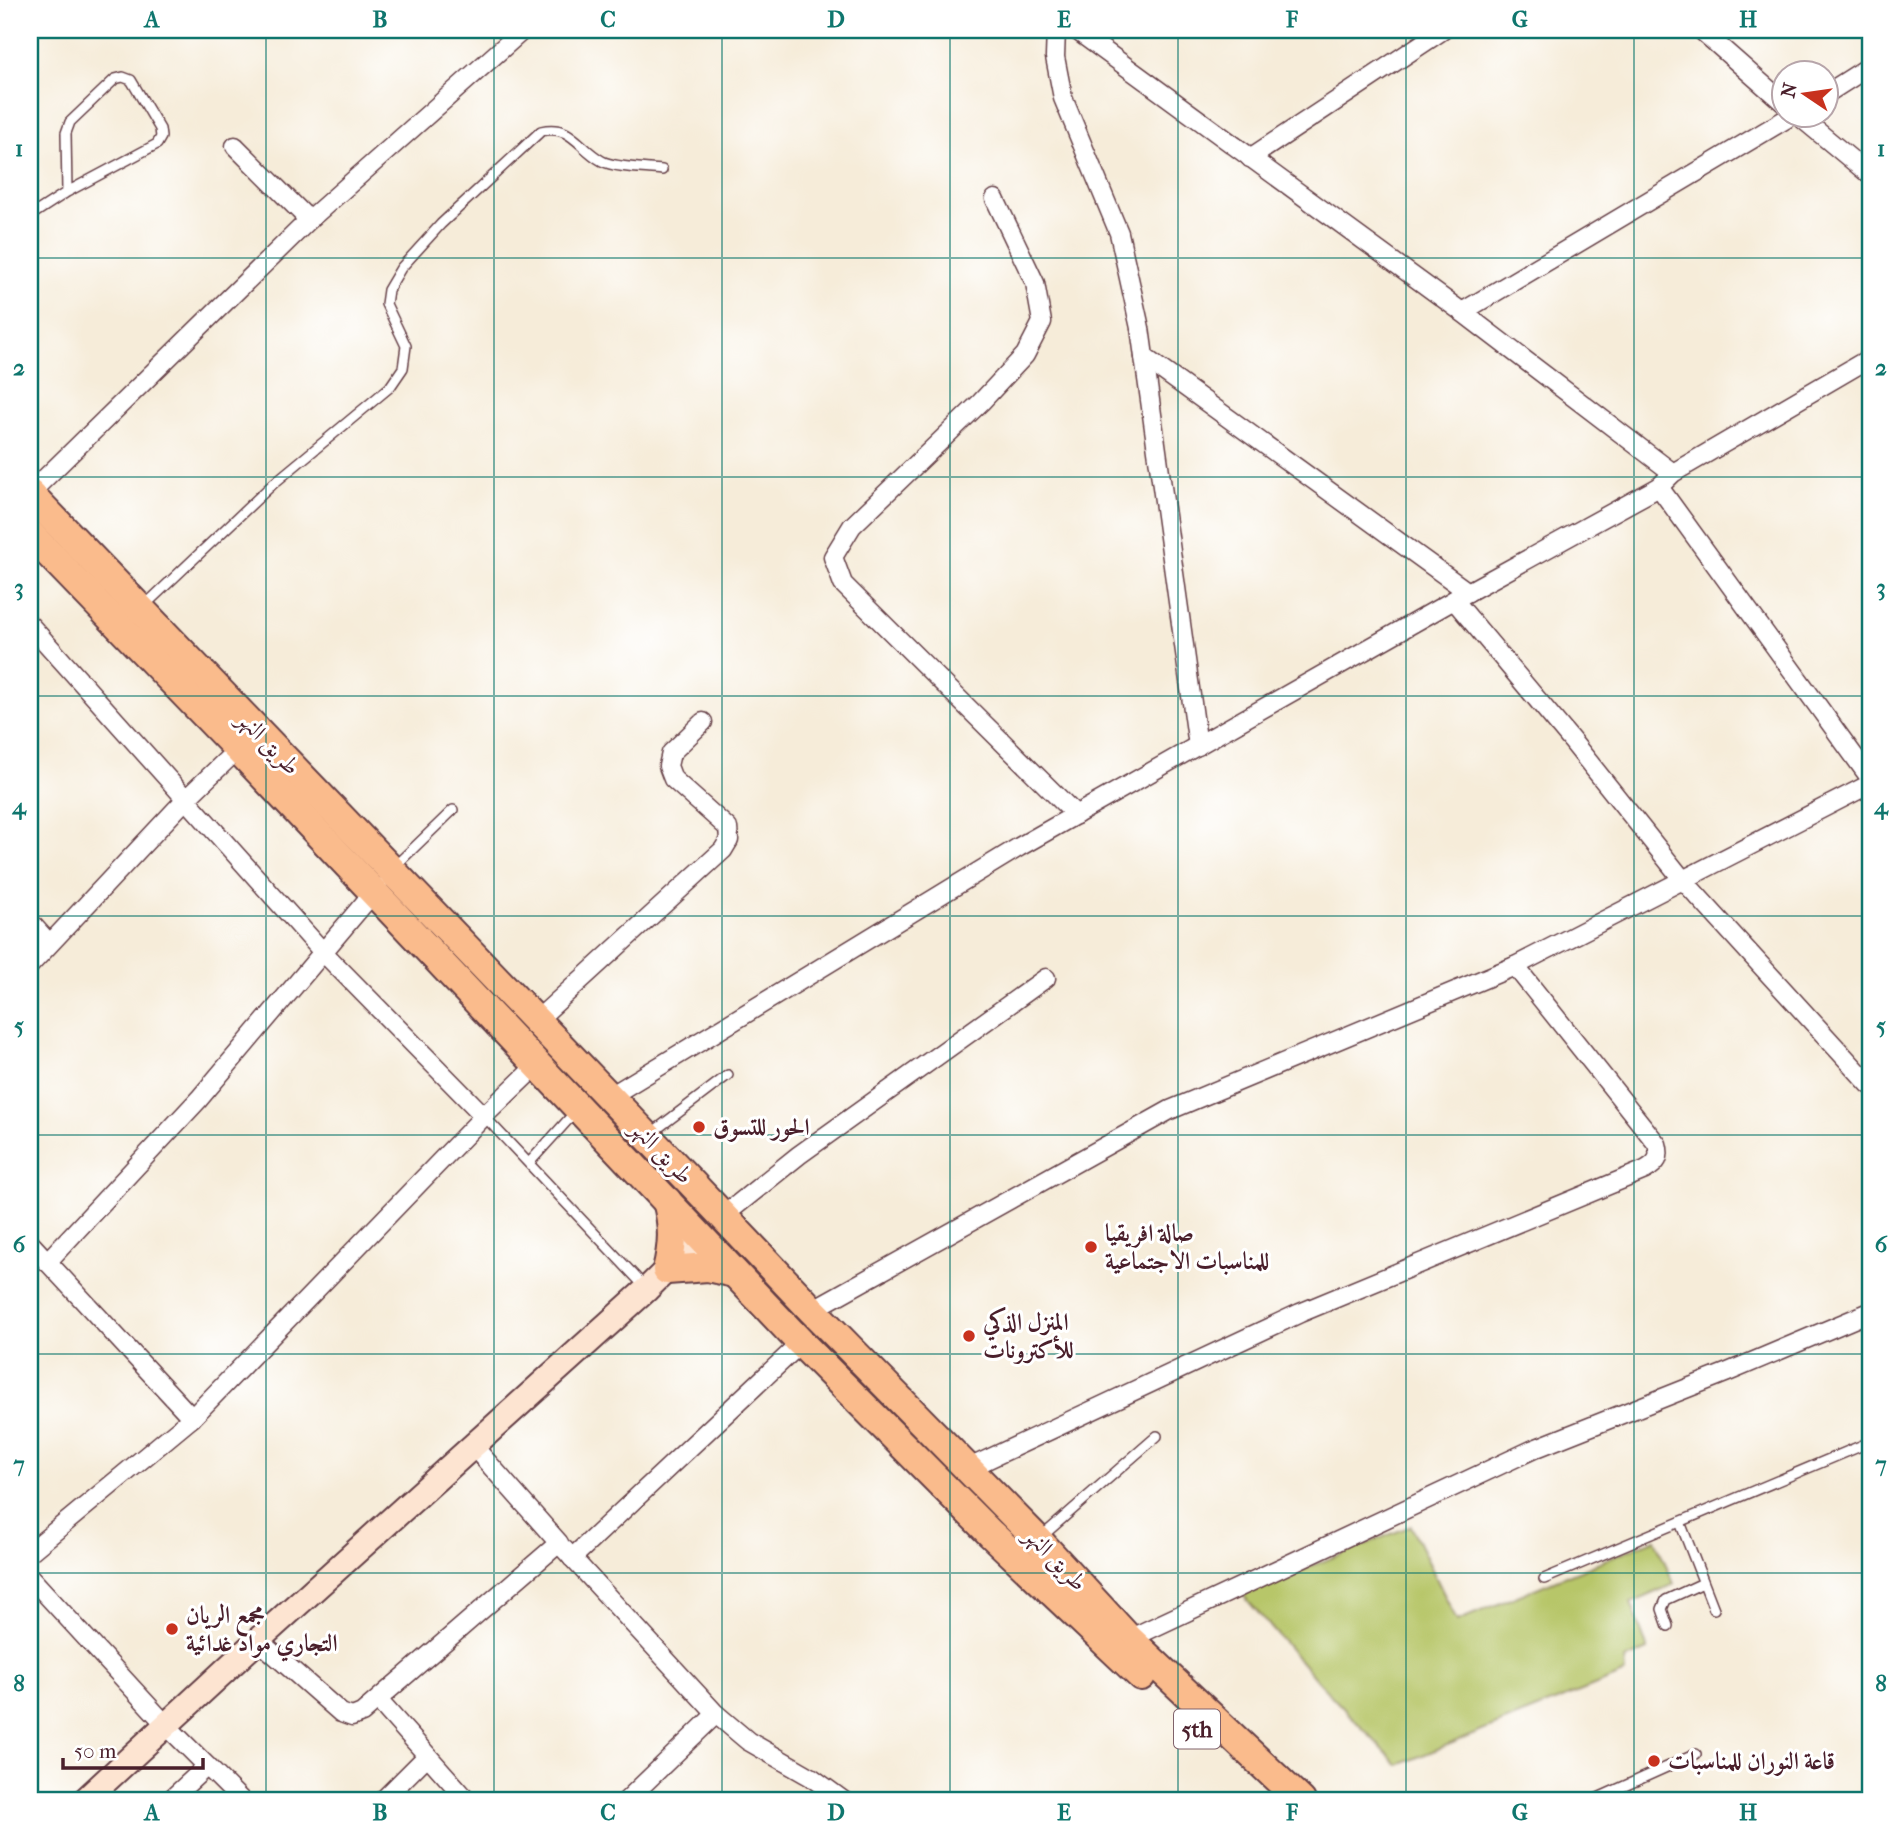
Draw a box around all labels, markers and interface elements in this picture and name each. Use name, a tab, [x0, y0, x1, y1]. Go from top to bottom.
text: A	[143, 6, 161, 33]
text: B	[373, 6, 388, 33]
text: C	[600, 6, 616, 33]
text: D	[827, 6, 845, 33]
text: E	[1057, 6, 1071, 33]
text: F	[1285, 6, 1299, 33]
text: G	[1512, 6, 1528, 33]
text: H	[1739, 6, 1757, 33]
north arrow	[1770, 60, 1840, 130]
text: N	[1777, 80, 1802, 100]
text: 1	[15, 135, 23, 162]
text: 1	[1877, 135, 1885, 162]
text: 2	[13, 354, 25, 381]
text: 2	[1875, 354, 1887, 381]
text: 3	[14, 574, 24, 601]
text: 3	[1876, 574, 1886, 601]
street label: طريق النهر	[229, 703, 306, 781]
text: 4	[11, 793, 27, 820]
text: 4	[1873, 793, 1889, 820]
text: 5	[14, 1012, 24, 1039]
text: 5	[1876, 1012, 1886, 1039]
street label: طريق النهر	[622, 1112, 699, 1190]
place label: الحور للتسوق	[713, 1113, 810, 1142]
marker: الحور للتسوق	[691, 1119, 707, 1135]
place label: صالة افريقيا للمناسبات الاجتماعية	[1105, 1219, 1269, 1275]
text: 6	[13, 1231, 26, 1258]
text: 6	[1875, 1231, 1888, 1258]
marker: صالة افريقيا للمناسبات الاجتماعية	[1083, 1239, 1099, 1255]
place label: المنزل الذكي للأكترونات	[982, 1307, 1074, 1365]
marker: المنزل الذكي للأكترونات	[961, 1328, 977, 1344]
text: 7	[12, 1451, 25, 1478]
text: 7	[1874, 1451, 1887, 1478]
street label: طريق النهر	[1016, 1519, 1093, 1597]
place label: مجمع الريان التجاري مواد غدائية	[186, 1601, 338, 1662]
marker: مجمع الريان التجاري مواد غدائية	[164, 1621, 180, 1637]
text: 8	[13, 1670, 25, 1697]
text: 8	[1875, 1670, 1887, 1697]
road number: 5th	[1174, 1710, 1220, 1748]
scale bar	[63, 1726, 203, 1770]
text: 50 m	[74, 1739, 117, 1763]
place label: قاعة النوران للمناسبات	[1668, 1747, 1835, 1776]
marker: قاعة النوران للمناسبات	[1646, 1753, 1662, 1769]
text: A	[143, 1799, 161, 1826]
text: B	[373, 1799, 388, 1826]
text: C	[600, 1799, 616, 1826]
text: D	[827, 1799, 845, 1826]
text: E	[1057, 1799, 1071, 1826]
text: F	[1285, 1799, 1299, 1826]
text: G	[1512, 1799, 1528, 1826]
text: H	[1739, 1799, 1757, 1826]

